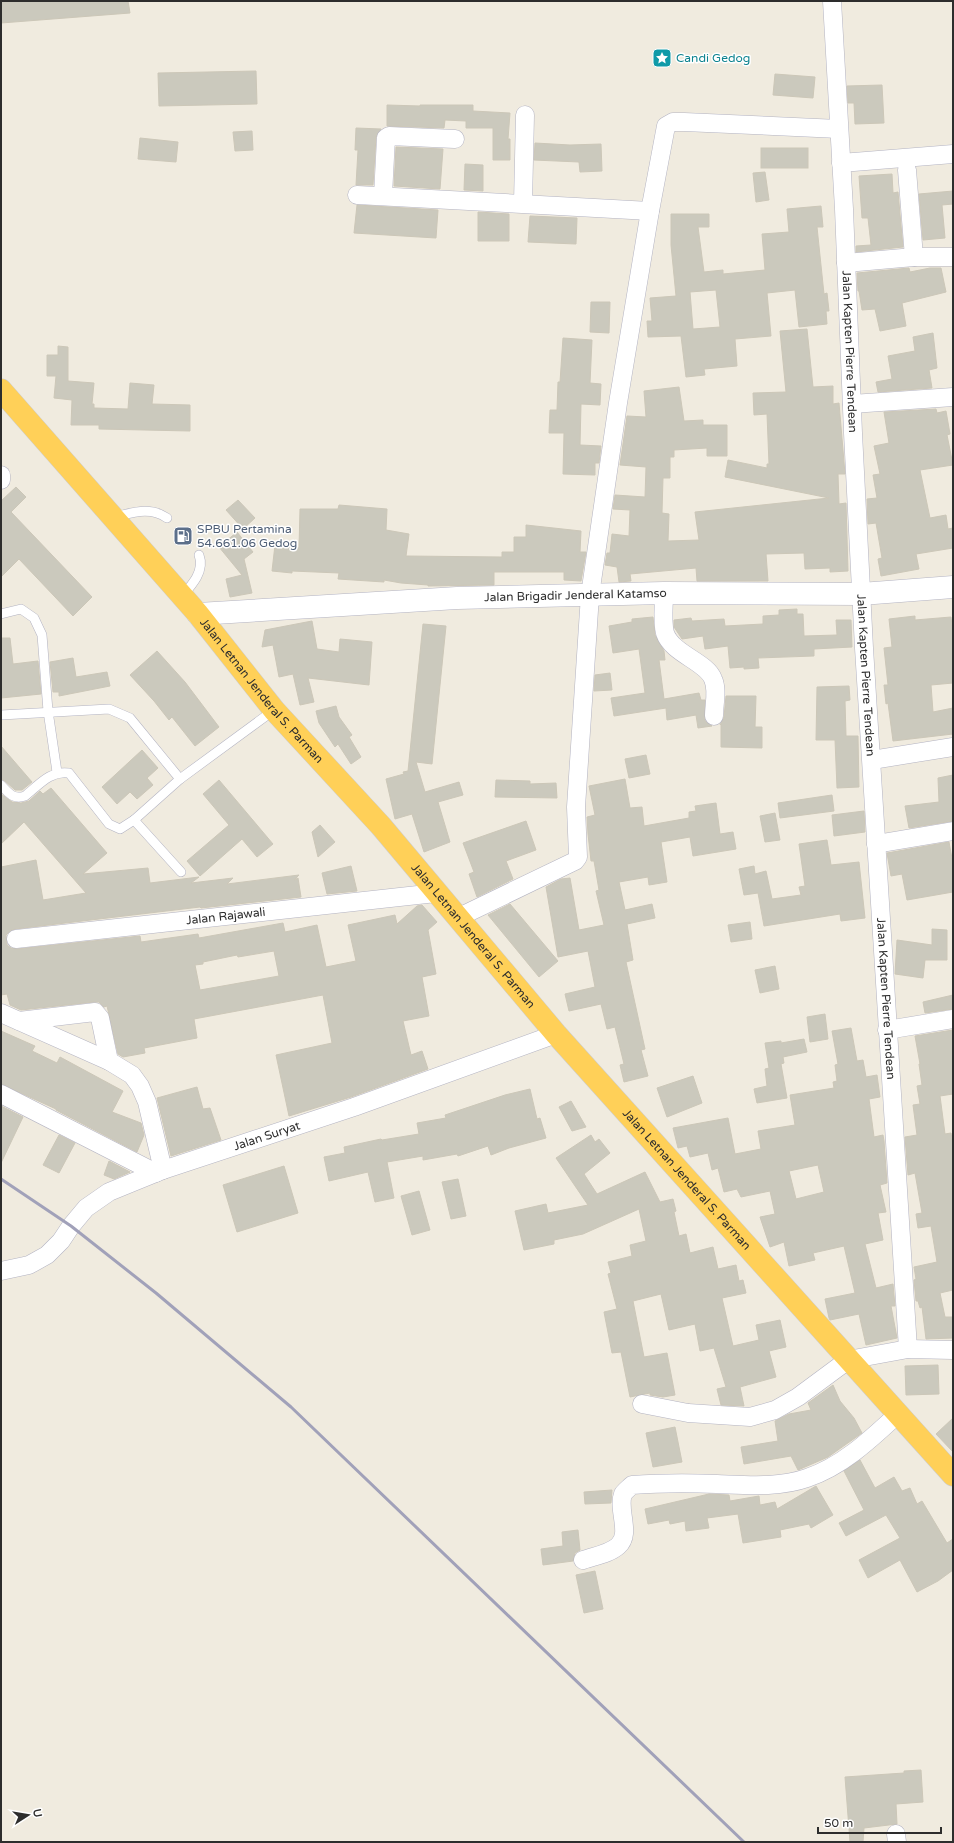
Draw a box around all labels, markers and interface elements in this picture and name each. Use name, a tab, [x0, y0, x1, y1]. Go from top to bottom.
place icon: Candi Gedog	[651, 47, 673, 69]
place label: Candi Gedog	[676, 51, 750, 65]
street label: Jalan Kapten Pierre Tendean	[839, 270, 860, 433]
place label: SPBU Pertamina 54.661.06 Gedog	[197, 522, 297, 550]
fuel station icon: SPBU Pertamina 54.661.06 Gedog	[172, 525, 194, 547]
street label: Jalan Brigadir Jenderal Katamso	[484, 586, 667, 604]
street label: Jalan Kapten Pierre Tendean	[854, 594, 878, 757]
street label: Jalan Letnan Jenderal S. Parman	[197, 615, 326, 766]
street label: Jalan Letnan Jenderal S. Parman	[409, 861, 538, 1011]
street label: Jalan Rajawali	[185, 905, 266, 927]
street label: Jalan Kapten Pierre Tendean	[874, 917, 898, 1080]
street label: Jalan Letnan Jenderal S. Parman	[620, 1106, 754, 1253]
street label: Jalan Suryat	[232, 1118, 302, 1153]
north arrow	[8, 1795, 48, 1835]
text: U	[30, 1808, 45, 1818]
scale bar	[818, 1809, 941, 1835]
text: 50 m	[824, 1816, 853, 1830]

